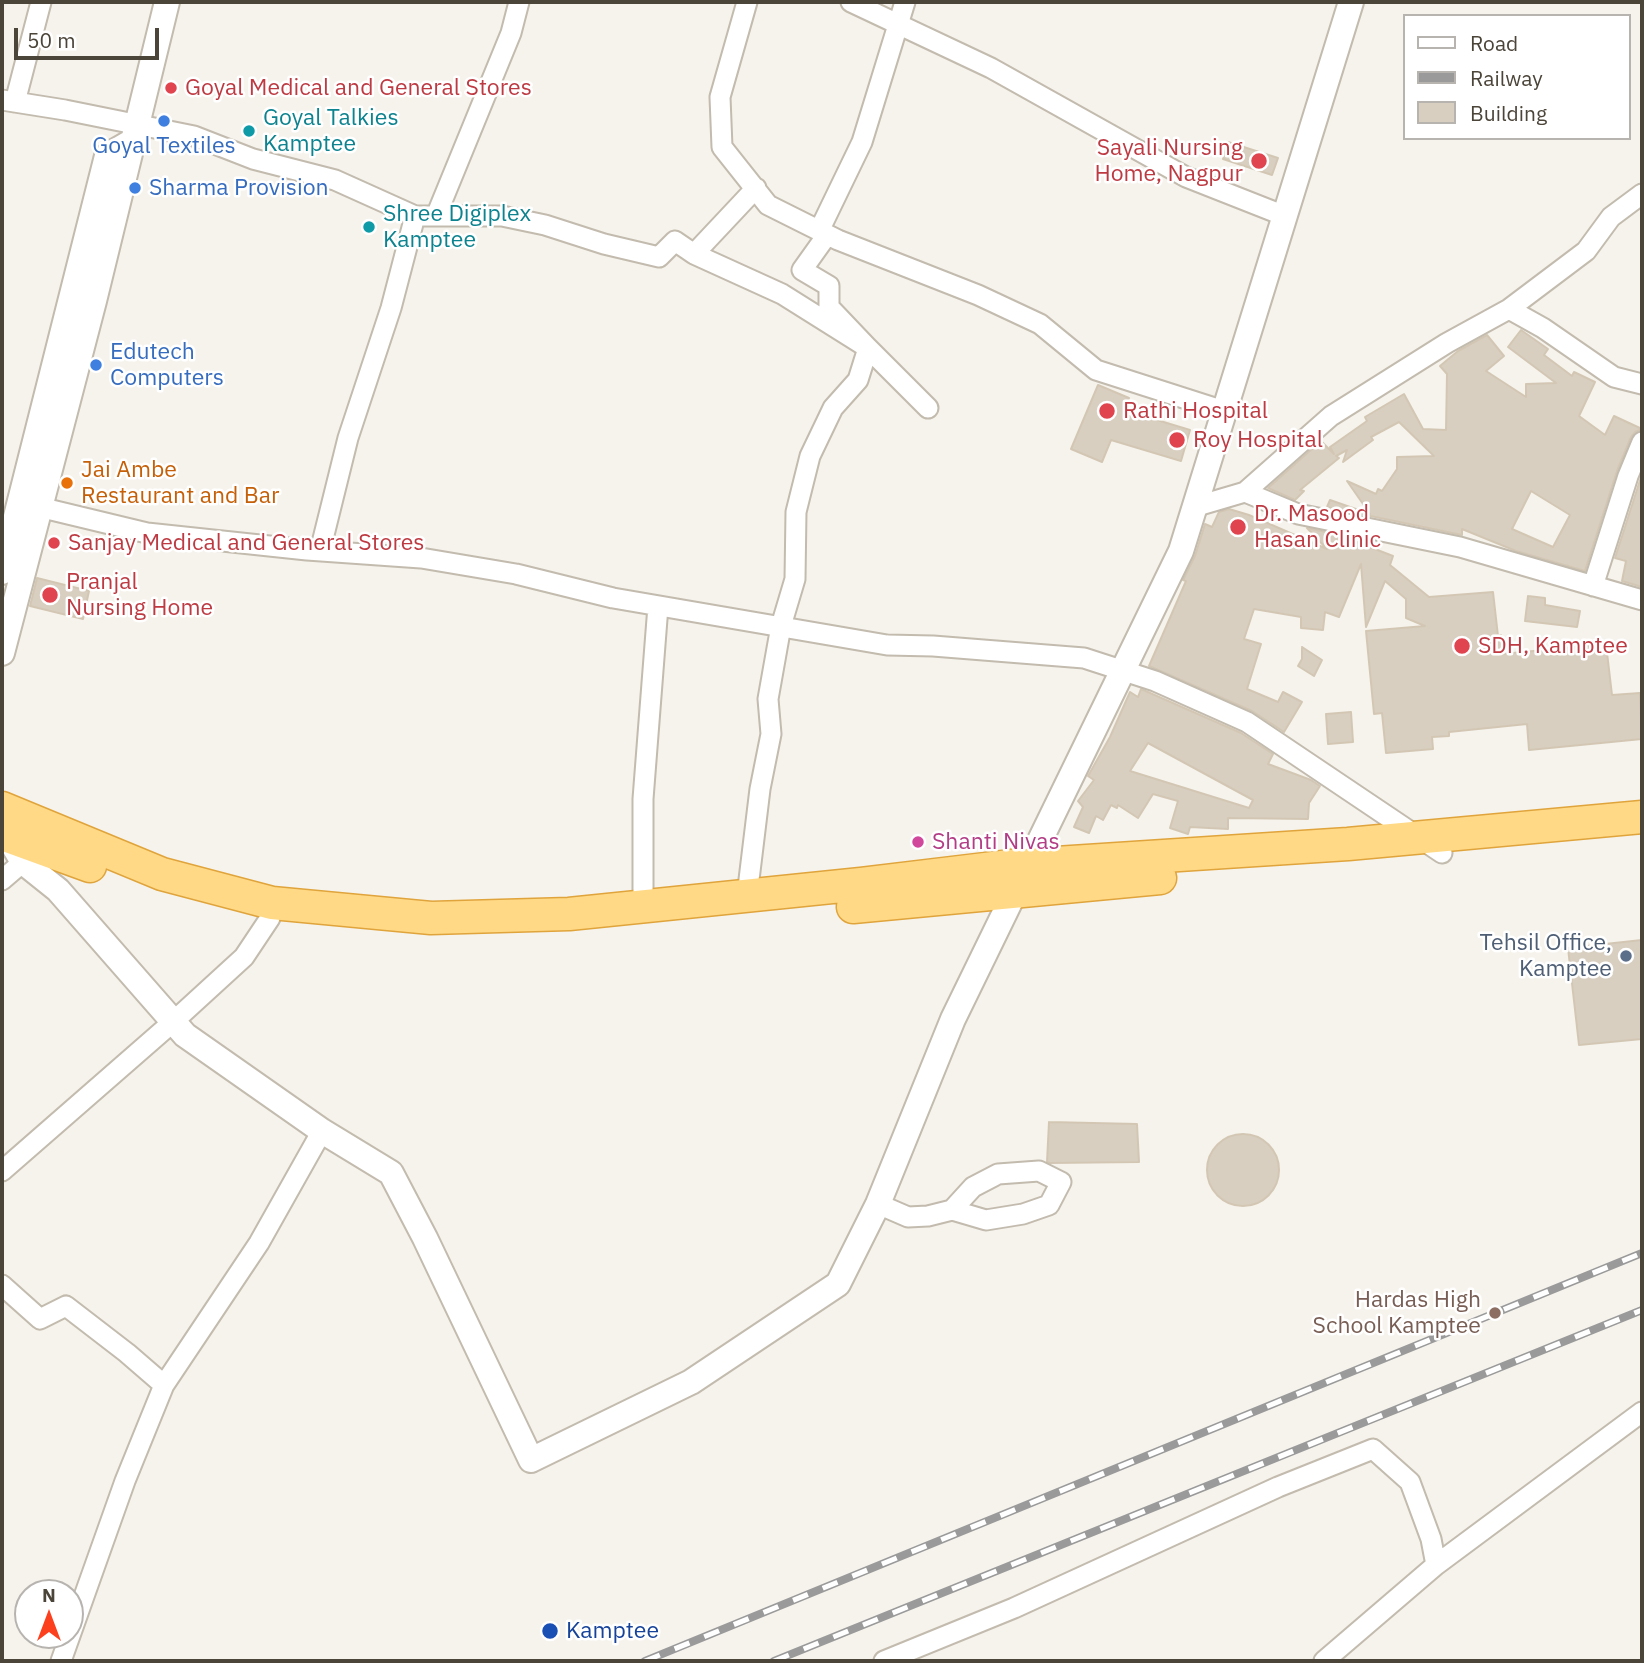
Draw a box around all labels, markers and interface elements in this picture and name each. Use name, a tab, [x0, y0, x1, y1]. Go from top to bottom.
scale bar	[18, 14, 163, 58]
legend	[1402, 14, 1630, 140]
text: 50 m	[27, 26, 76, 54]
text: Road	[1470, 29, 1518, 57]
text: Railway	[1470, 64, 1543, 92]
place label: Goyal Medical and General Stores	[185, 74, 532, 102]
marker: Goyal Medical and General Stores	[163, 80, 179, 96]
text: Building	[1470, 99, 1547, 127]
place label: Goyal Talkies Kamptee	[263, 104, 399, 158]
marker: Goyal Textiles	[156, 113, 172, 129]
marker: Goyal Talkies Kamptee	[241, 123, 257, 139]
place label: Goyal Textiles	[92, 132, 236, 160]
place label: Sayali Nursing Home, Nagpur	[1094, 134, 1243, 188]
marker: Sayali Nursing Home, Nagpur	[1249, 151, 1269, 171]
place label: Sharma Provision	[149, 174, 329, 202]
marker: Sharma Provision	[127, 180, 143, 196]
place label: Shree Digiplex Kamptee	[383, 200, 531, 254]
marker: Shree Digiplex Kamptee	[361, 219, 377, 235]
place label: Edutech Computers	[110, 338, 224, 392]
marker: Edutech Computers	[88, 357, 104, 373]
place label: Rathi Hospital	[1123, 397, 1268, 425]
marker: Rathi Hospital	[1097, 401, 1117, 421]
place label: Roy Hospital	[1193, 426, 1323, 454]
marker: Roy Hospital	[1167, 430, 1187, 450]
place label: Jai Ambe Restaurant and Bar	[81, 456, 280, 510]
marker: Jai Ambe Restaurant and Bar	[59, 475, 75, 491]
place label: Dr. Masood Hasan Clinic	[1254, 500, 1381, 554]
marker: Dr. Masood Hasan Clinic	[1228, 517, 1248, 537]
place label: Sanjay Medical and General Stores	[68, 529, 425, 557]
marker: Sanjay Medical and General Stores	[46, 535, 62, 551]
place label: Pranjal Nursing Home	[66, 568, 213, 622]
marker: Pranjal Nursing Home	[40, 585, 60, 605]
place label: SDH, Kamptee	[1478, 632, 1628, 660]
marker: SDH, Kamptee	[1452, 636, 1472, 656]
place label: Shanti Nivas	[932, 828, 1060, 856]
marker: Shanti Nivas	[910, 834, 926, 850]
place label: Tehsil Office, Kamptee	[1479, 929, 1612, 983]
marker: Tehsil Office, Kamptee	[1618, 948, 1634, 964]
place label: Hardas High School Kamptee	[1313, 1286, 1481, 1340]
marker: Hardas High School Kamptee	[1487, 1305, 1503, 1321]
north arrow	[14, 1579, 84, 1649]
text: N	[42, 1583, 56, 1607]
place label: Kamptee	[566, 1617, 659, 1645]
marker: Kamptee	[540, 1621, 560, 1641]

